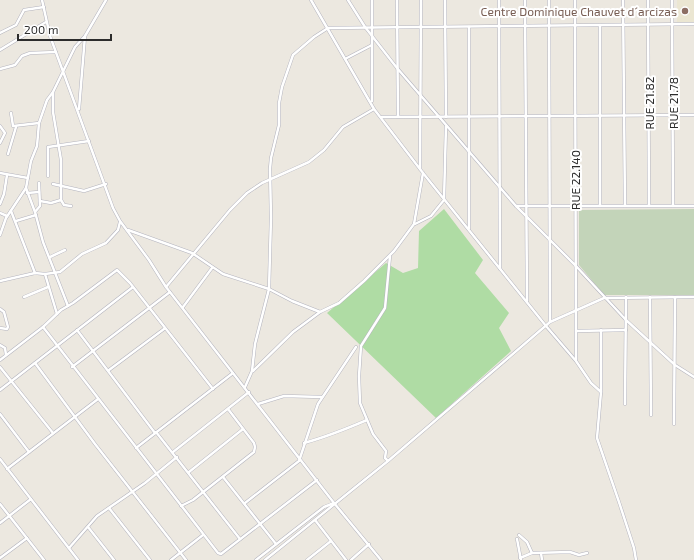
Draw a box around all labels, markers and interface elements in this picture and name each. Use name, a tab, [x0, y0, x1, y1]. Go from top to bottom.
place label: Centre Dominique Chauvet d´arcizas	[481, 4, 677, 18]
marker: Centre Dominique Chauvet d´arcizas	[680, 6, 690, 16]
scale bar	[18, 16, 111, 42]
text: 200 m	[24, 22, 58, 36]
street label: RUE 21.82	[642, 76, 656, 130]
street label: RUE 21.78	[666, 77, 680, 129]
street label: RUE 22.140	[568, 150, 582, 210]

